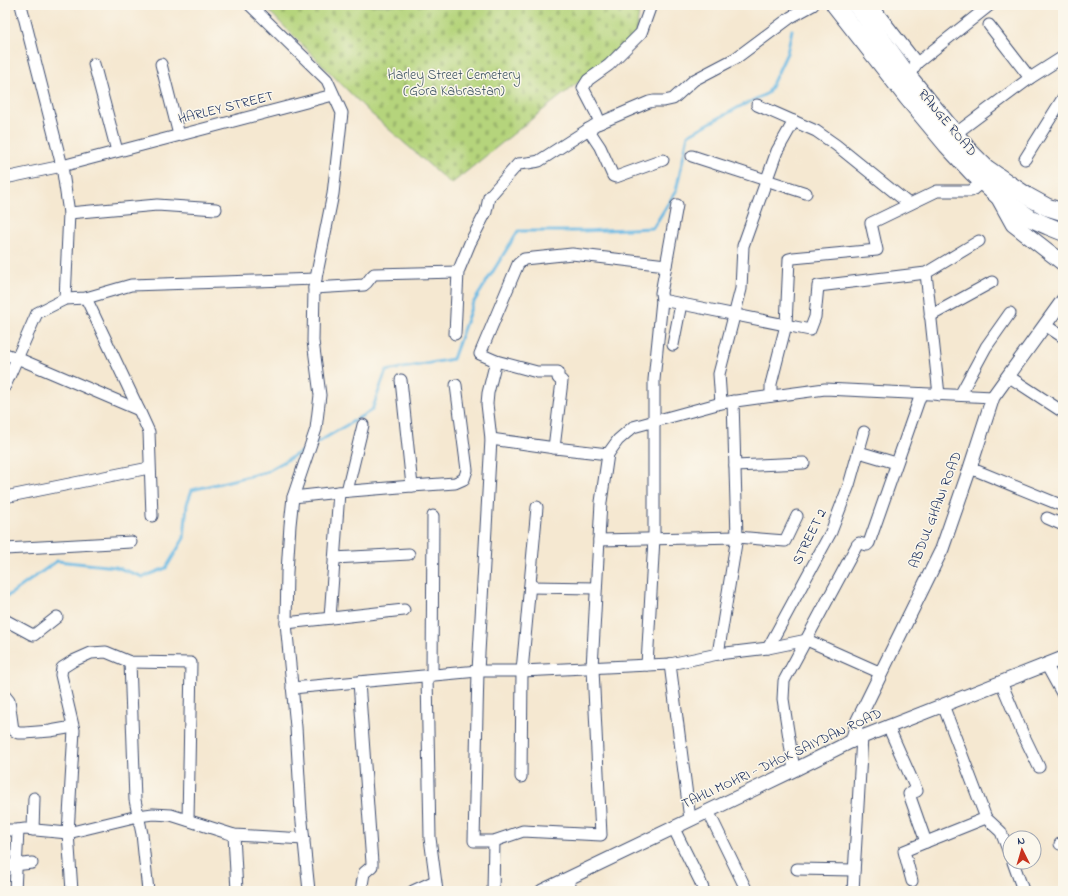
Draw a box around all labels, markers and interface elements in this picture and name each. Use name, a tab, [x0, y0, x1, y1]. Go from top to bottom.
park label: Harley Street Cemetery (Gora Kabrastan)	[388, 65, 521, 102]
street label: RANGE ROAD	[912, 85, 982, 161]
street label: HARLEY STREET	[176, 86, 276, 130]
street label: ABDUL GHANI ROAD	[904, 449, 968, 571]
street label: STREET 2	[787, 505, 833, 569]
street label: TAHLI MOHRI - DHOK SAIYDAN ROAD	[678, 703, 886, 815]
north arrow	[1002, 830, 1042, 870]
text: N	[1017, 833, 1026, 849]

